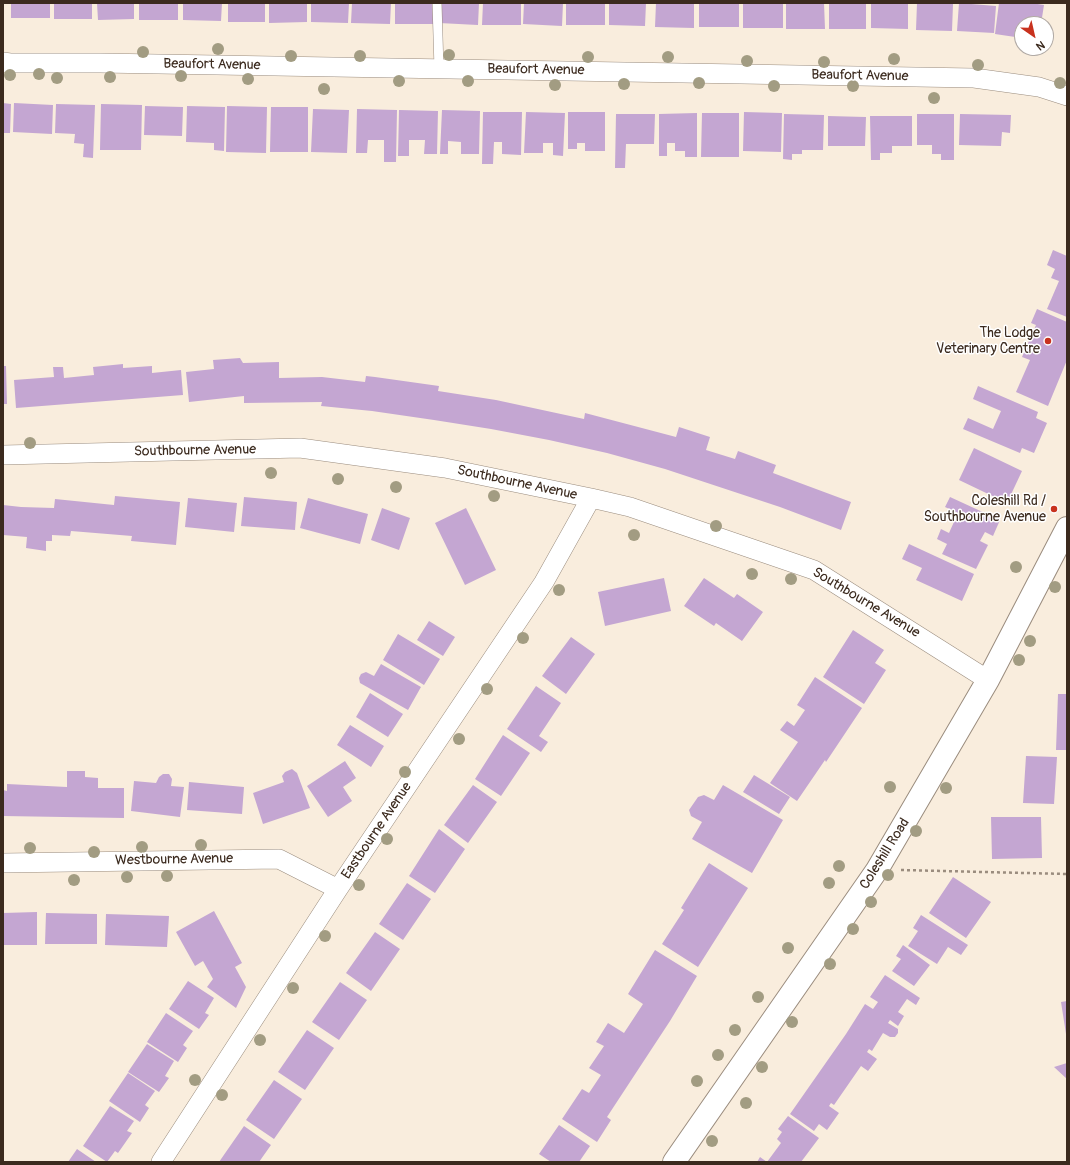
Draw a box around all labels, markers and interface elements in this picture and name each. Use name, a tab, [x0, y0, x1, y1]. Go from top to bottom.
north arrow	[1014, 16, 1054, 56]
text: N	[1034, 38, 1047, 53]
street label: Beaufort Avenue	[163, 56, 261, 74]
street label: Beaufort Avenue	[487, 61, 585, 79]
street label: Beaufort Avenue	[811, 67, 909, 85]
place label: The Lodge Veterinary Centre	[936, 325, 1040, 358]
marker: The Lodge Veterinary Centre	[1043, 336, 1053, 346]
street label: Southbourne Avenue	[134, 442, 256, 460]
street label: Southbourne Avenue	[455, 462, 579, 504]
place label: Coleshill Rd / Southbourne Avenue	[924, 493, 1046, 526]
marker: Coleshill Rd / Southbourne Avenue	[1049, 504, 1059, 514]
street label: Southbourne Avenue	[809, 564, 923, 642]
street label: Eastbourne Avenue	[338, 779, 416, 883]
street label: Coleshill Road	[857, 815, 913, 893]
street label: Westbourne Avenue	[115, 851, 233, 869]

